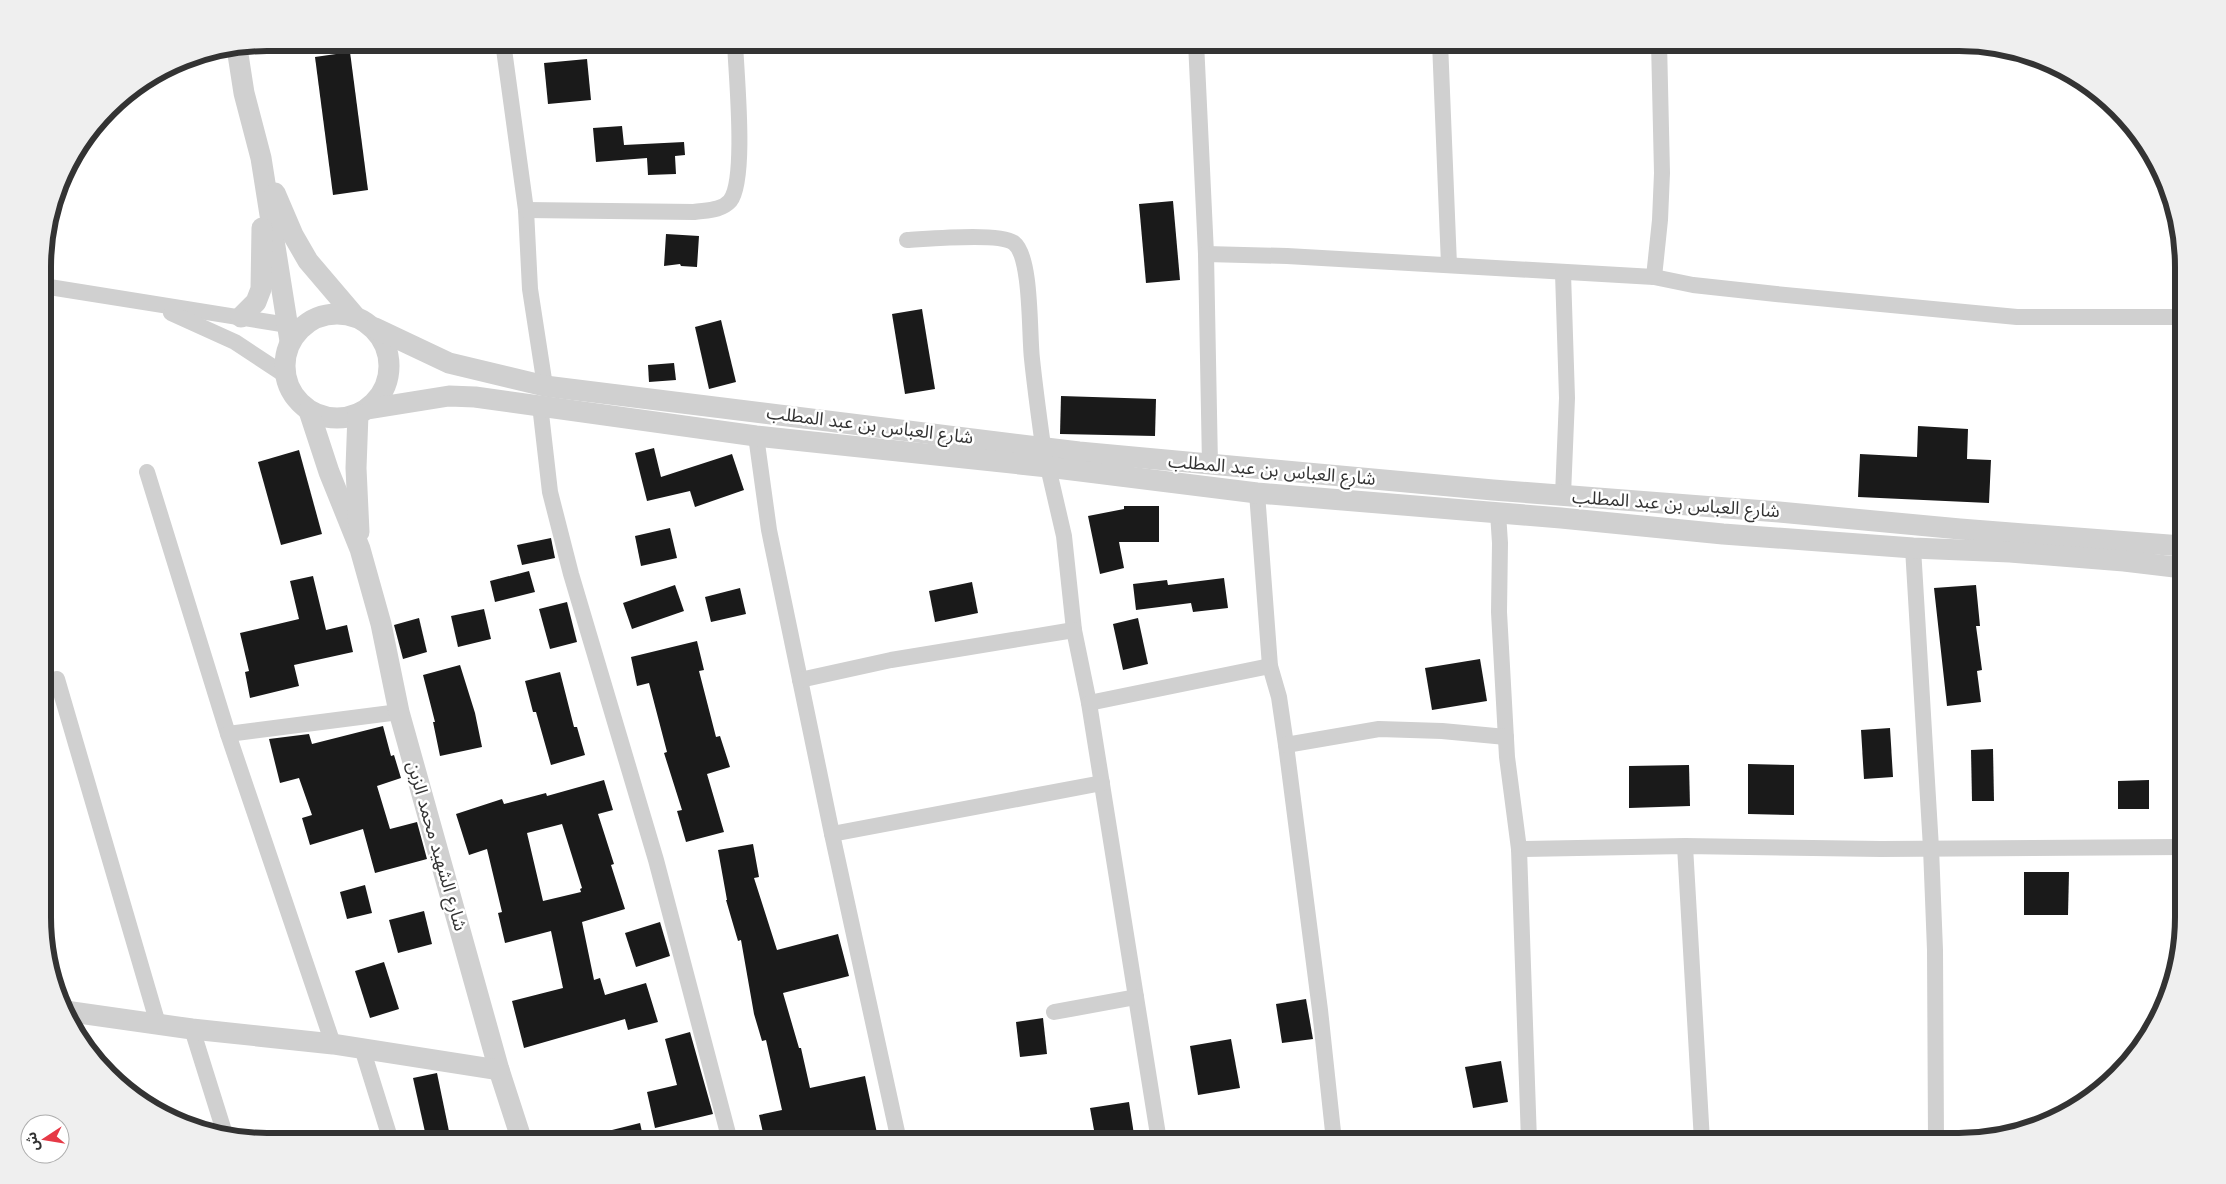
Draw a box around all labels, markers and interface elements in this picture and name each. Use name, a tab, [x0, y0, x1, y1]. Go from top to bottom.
street label: شارع العباس بن عبد المطلب	[765, 399, 975, 452]
street label: شارع العباس بن عبد المطلب	[1167, 448, 1377, 493]
street label: شارع العباس بن عبد المطلب	[1571, 484, 1781, 525]
street label: شارع الشهيد محمد الزبن	[399, 758, 474, 934]
north arrow	[20, 1114, 70, 1164]
text: ش	[21, 1130, 44, 1153]

